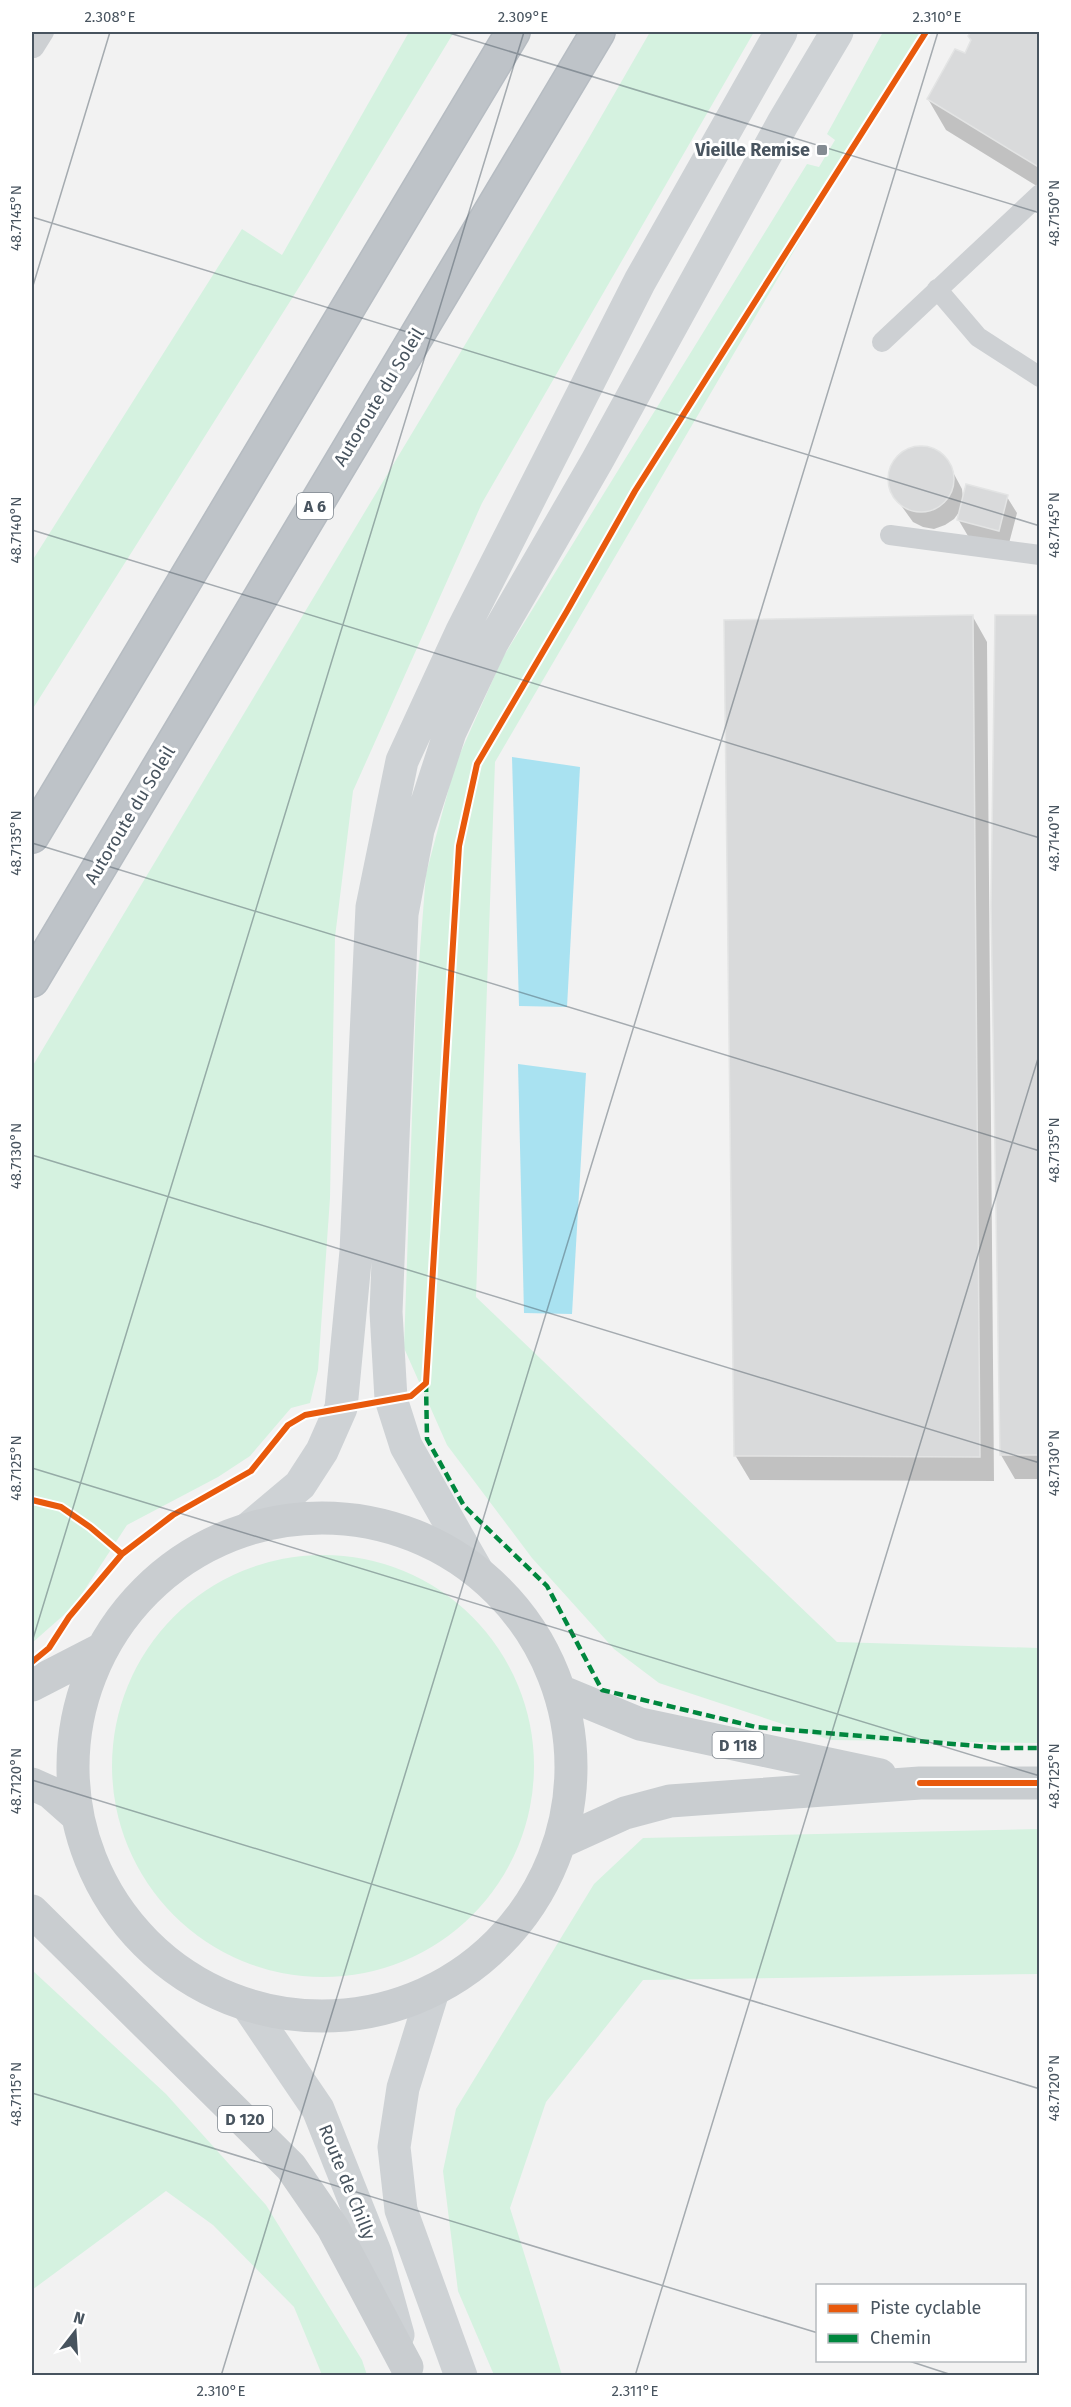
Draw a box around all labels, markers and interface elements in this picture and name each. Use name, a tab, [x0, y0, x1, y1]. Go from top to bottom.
text: 2.308°E	[84, 8, 136, 26]
text: 2.309°E	[498, 8, 548, 26]
text: 2.310°E	[912, 8, 962, 26]
place label: Vieille Remise	[694, 139, 810, 161]
marker: Vieille Remise	[815, 143, 829, 157]
text: 48.7150°N	[1045, 180, 1063, 246]
text: 48.7145°N	[7, 185, 25, 251]
street label: Autoroute du Soleil	[329, 324, 429, 470]
text: 48.7145°N	[1045, 492, 1063, 558]
road number: A 6	[297, 493, 333, 519]
text: 48.7140°N	[7, 496, 25, 564]
street label: Autoroute du Soleil	[80, 742, 180, 888]
text: 48.7140°N	[1045, 804, 1063, 872]
text: 48.7135°N	[7, 810, 25, 876]
text: 48.7135°N	[1045, 1117, 1063, 1183]
text: 48.7130°N	[7, 1123, 25, 1189]
text: 48.7130°N	[1045, 1430, 1063, 1496]
text: 48.7125°N	[7, 1435, 25, 1501]
road number: D 118	[712, 1732, 764, 1758]
text: 48.7125°N	[1045, 1743, 1063, 1809]
text: 48.7120°N	[7, 1748, 25, 1814]
text: 48.7120°N	[1045, 2055, 1063, 2121]
text: 48.7115°N	[7, 2062, 25, 2126]
road number: D 120	[218, 2106, 272, 2132]
street label: Route de Chilly	[314, 2121, 380, 2243]
legend	[816, 2284, 1026, 2362]
text: Piste cyclable	[870, 2297, 981, 2319]
north arrow	[45, 2302, 105, 2362]
text: N	[71, 2307, 87, 2329]
text: Chemin	[870, 2327, 931, 2349]
text: 2.310°E	[196, 2382, 246, 2400]
text: 2.311°E	[612, 2382, 658, 2400]

